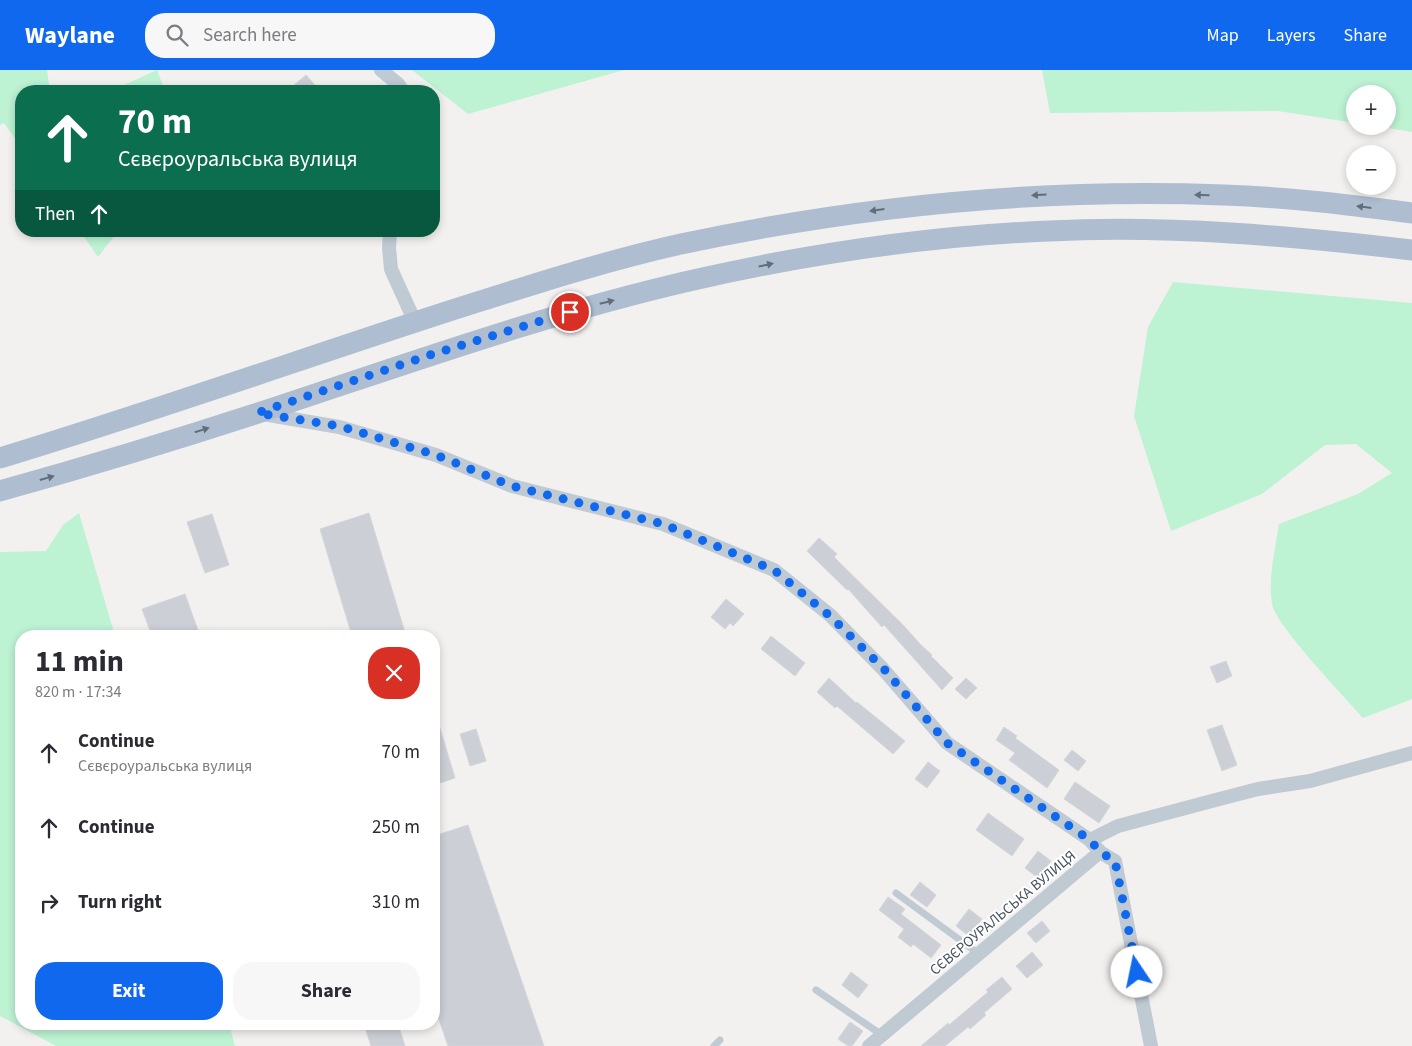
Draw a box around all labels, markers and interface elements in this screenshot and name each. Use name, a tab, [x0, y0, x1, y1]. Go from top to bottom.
search box	[145, 13, 495, 58]
text: Waylane	[25, 18, 115, 53]
icon: search	[163, 21, 191, 49]
text: Search here	[203, 22, 297, 49]
text: Map	[1207, 23, 1239, 48]
text: Layers	[1267, 23, 1316, 48]
text: Share	[1344, 23, 1387, 48]
map controls	[1346, 85, 1396, 195]
button: +	[1346, 85, 1396, 135]
text: 70 m	[118, 97, 192, 147]
icon: ahead	[35, 105, 100, 170]
text: Сєвєроуральська вулиця	[118, 143, 358, 175]
button: −	[1346, 145, 1396, 195]
one-way arrow	[1193, 190, 1209, 198]
one-way arrow	[1031, 192, 1047, 200]
icon: ahead	[85, 200, 113, 228]
text: Then	[35, 201, 75, 228]
one-way arrow	[1355, 203, 1371, 211]
one-way arrow	[869, 206, 885, 214]
one-way arrow	[758, 261, 773, 269]
pin	[549, 291, 591, 333]
icon: arrive	[556, 298, 584, 326]
one-way arrow	[600, 298, 615, 306]
one-way arrow	[195, 426, 210, 434]
one-way arrow	[39, 474, 55, 482]
text: 11 min	[35, 640, 124, 683]
button: close	[368, 647, 420, 699]
text: 820 m · 17:34	[35, 681, 122, 703]
text: Continue	[78, 728, 155, 755]
icon: ahead	[35, 739, 63, 767]
text: 70 m	[382, 739, 420, 766]
text: Сєвєроуральська вулиця	[78, 755, 252, 777]
icon: ahead	[35, 814, 63, 842]
text: Continue	[78, 814, 155, 841]
text: 250 m	[372, 814, 420, 841]
street label: СЄВЄРОУРАЛЬСЬКА ВУЛИЦЯ	[925, 846, 1081, 980]
icon: right	[35, 889, 63, 917]
text: Turn right	[78, 889, 162, 916]
text: 310 m	[372, 889, 420, 916]
position arrow	[1110, 945, 1162, 997]
button: Exit	[35, 962, 223, 1020]
button: Share	[233, 962, 420, 1020]

